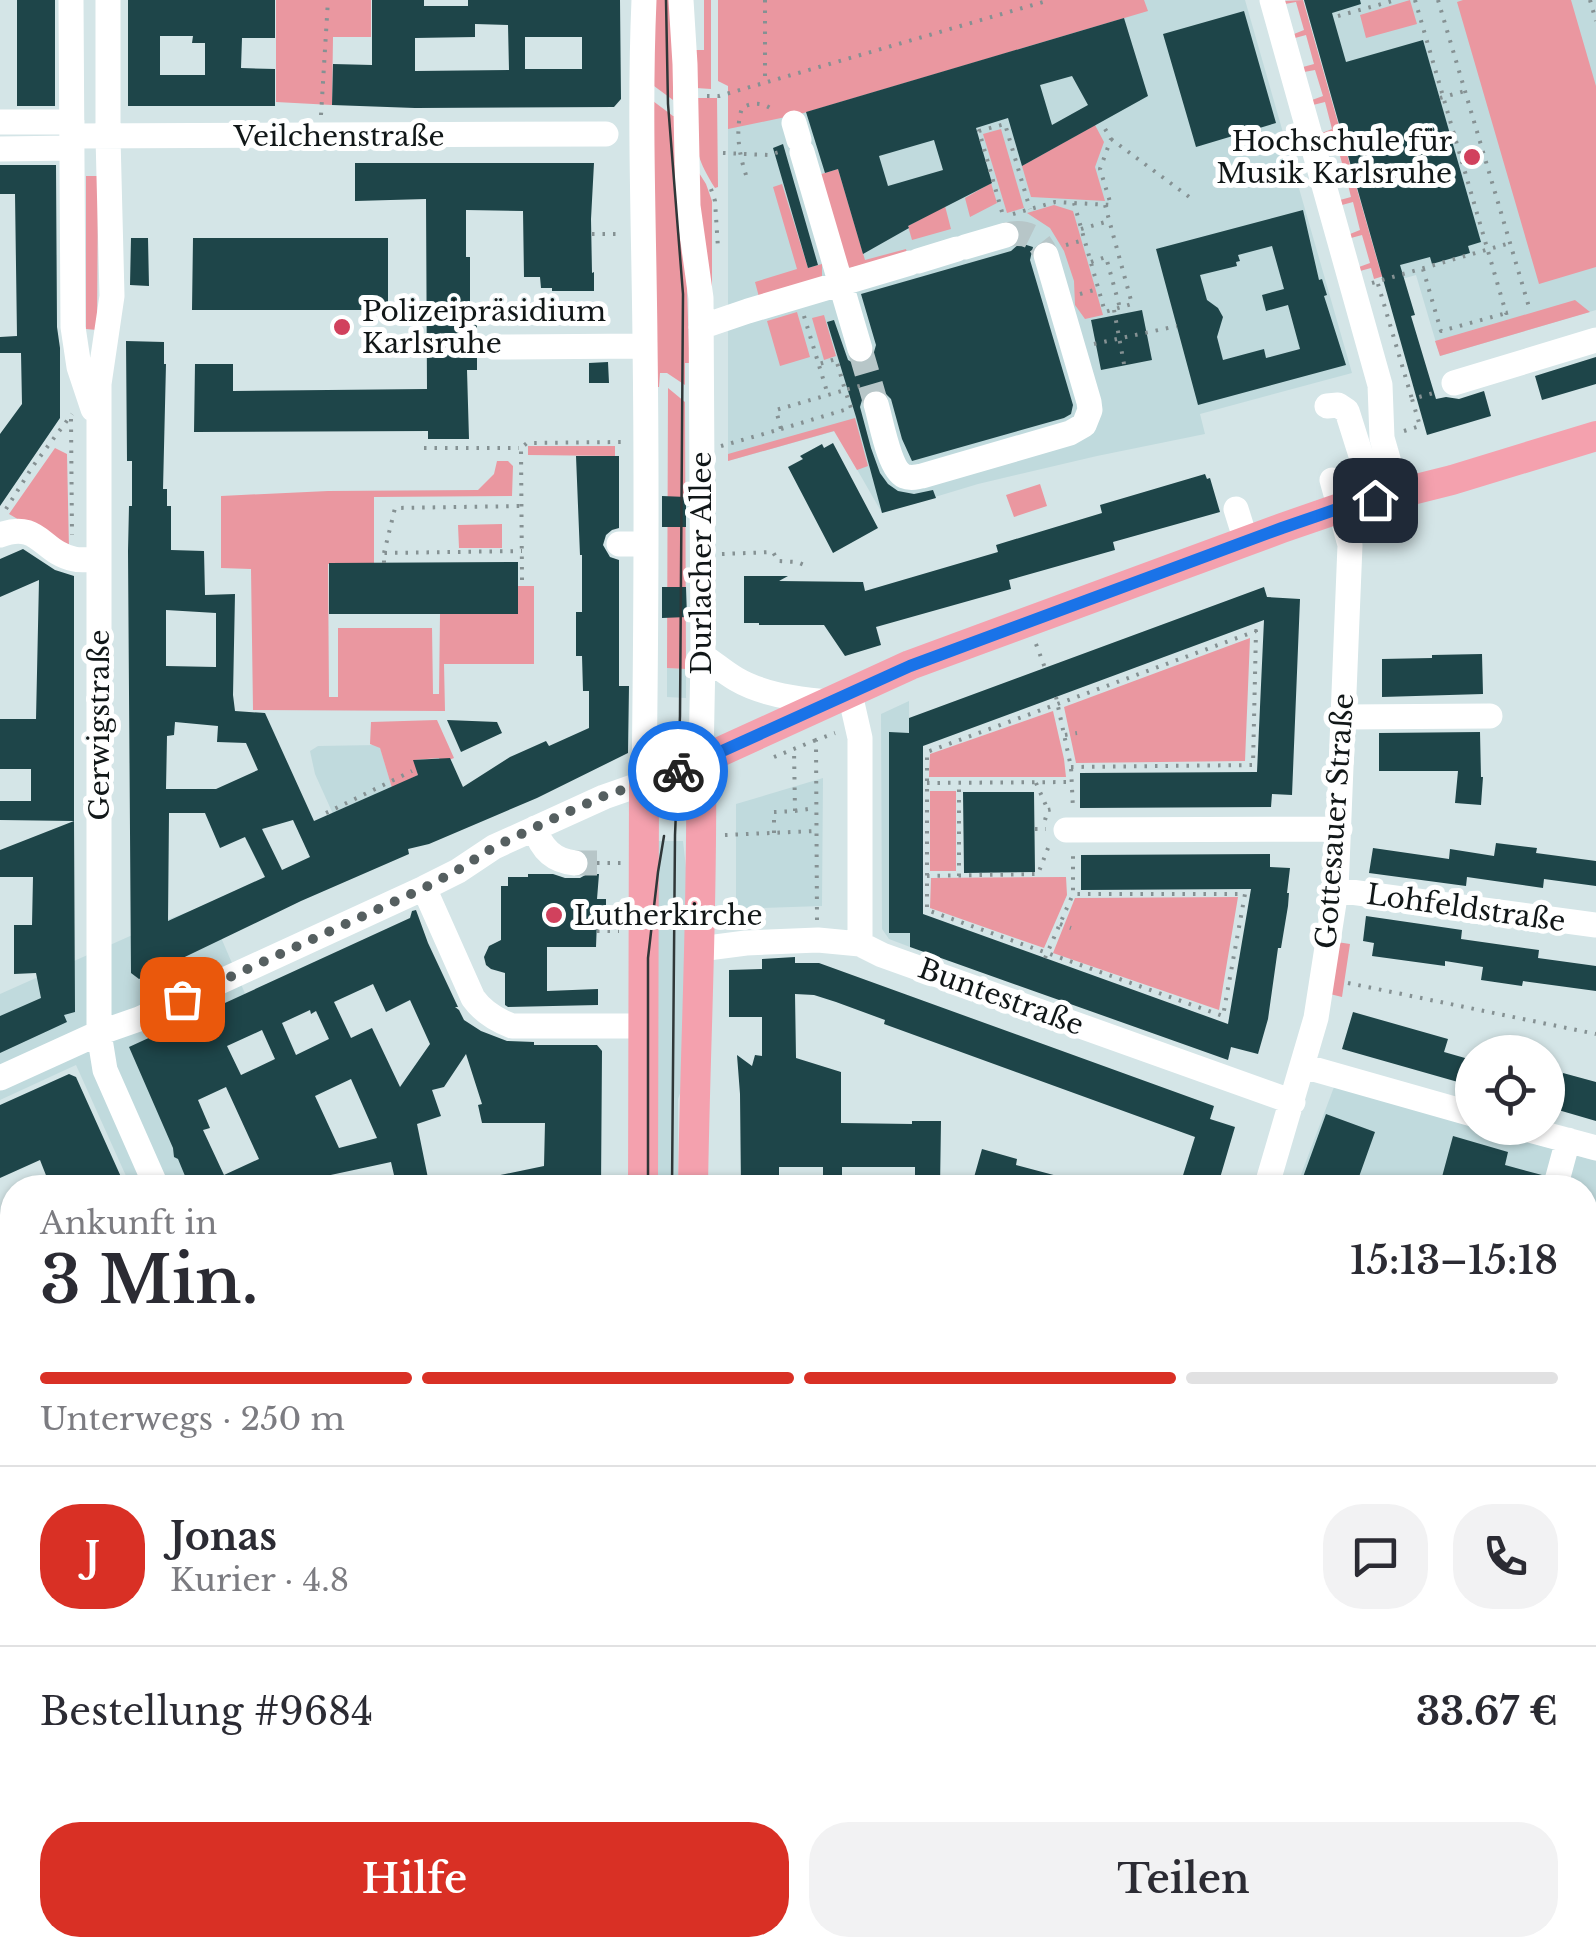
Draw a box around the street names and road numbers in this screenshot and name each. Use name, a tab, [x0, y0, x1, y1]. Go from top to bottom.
street label: Veilchenstraße	[232, 119, 445, 154]
street label: Durlacher Allee	[684, 451, 719, 675]
street label: Gerwigstraße	[82, 629, 117, 821]
street label: Gottesauer Straße	[1309, 692, 1361, 950]
street label: Lohfeldstraße	[1364, 877, 1568, 939]
street label: Buntestraße	[914, 951, 1088, 1043]

